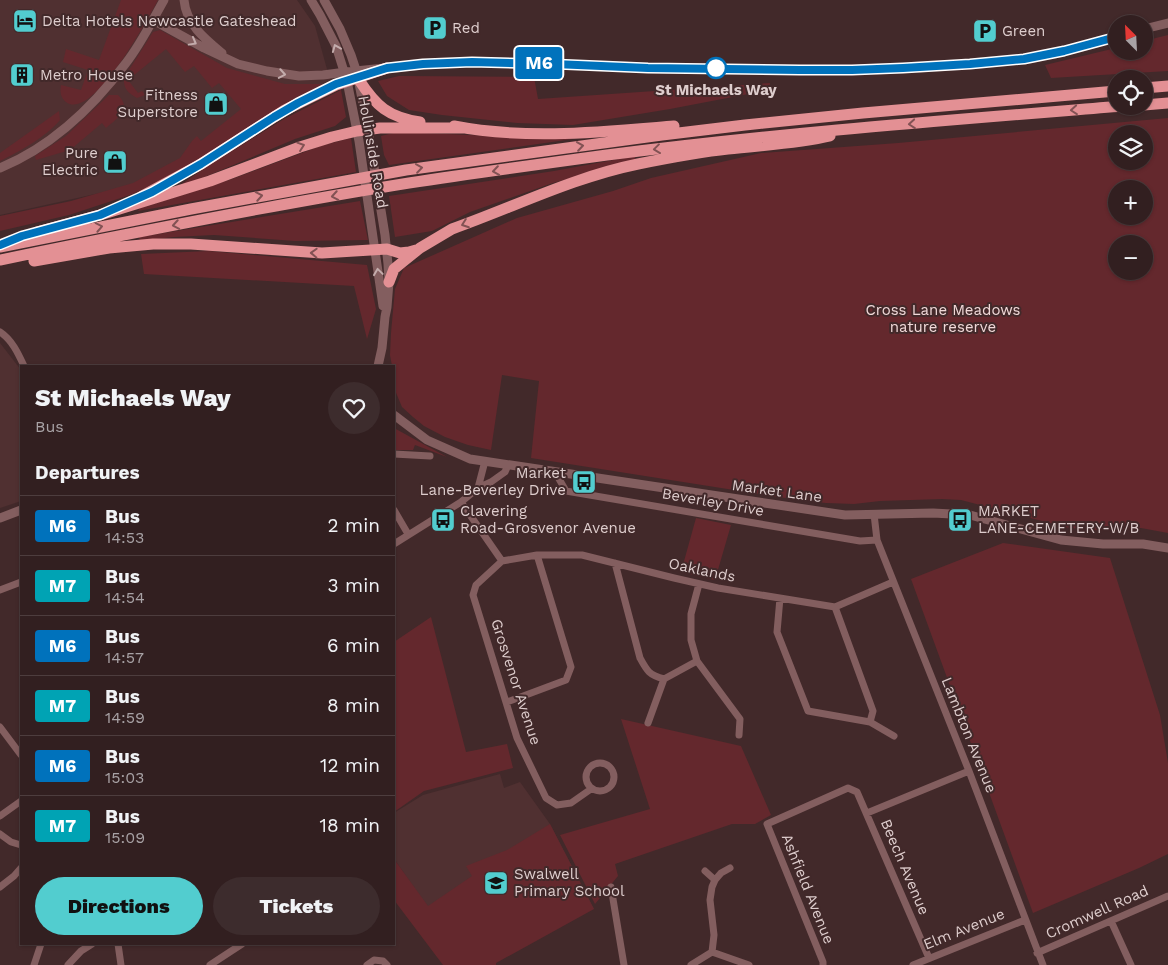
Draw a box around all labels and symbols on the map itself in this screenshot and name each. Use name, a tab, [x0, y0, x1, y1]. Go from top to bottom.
hotel icon: Delta Hotels Newcastle Gateshead	[12, 8, 38, 34]
place label: Delta Hotels Newcastle Gateshead	[42, 12, 296, 30]
parking icon: Red	[422, 15, 448, 41]
north arrow	[1108, 15, 1152, 60]
parking icon: Green	[972, 18, 998, 44]
place label: Red	[452, 19, 480, 37]
place label: Green	[1002, 22, 1045, 40]
one-way arrow	[188, 36, 197, 46]
one-way arrow	[332, 44, 342, 53]
line badge: M6	[516, 47, 562, 79]
marker: St Michaels Way	[705, 57, 727, 79]
building icon: Metro House	[9, 62, 35, 88]
place label: Metro House	[40, 66, 133, 84]
one-way arrow	[277, 68, 286, 79]
place label: St Michaels Way	[655, 81, 777, 99]
place label: Fitness Superstore	[118, 86, 198, 121]
shop icon: Fitness Superstore	[203, 91, 229, 117]
street label: Hollinside Road	[354, 94, 392, 210]
one-way arrow	[1070, 105, 1078, 116]
one-way arrow	[908, 118, 916, 129]
one-way arrow	[296, 142, 304, 152]
one-way arrow	[576, 142, 584, 152]
one-way arrow	[653, 143, 661, 154]
place label: Pure Electric	[42, 144, 98, 179]
shop icon: Pure Electric	[102, 149, 128, 175]
one-way arrow	[415, 164, 423, 174]
one-way arrow	[492, 165, 500, 176]
one-way arrow	[331, 191, 340, 201]
one-way arrow	[254, 192, 263, 202]
one-way arrow	[462, 218, 470, 228]
one-way arrow	[171, 219, 180, 230]
one-way arrow	[95, 222, 104, 232]
one-way arrow	[310, 247, 318, 258]
one-way arrow	[374, 267, 384, 276]
park label: Cross Lane Meadows nature reserve	[866, 301, 1021, 336]
place label: Market Lane-Beverley Drive	[419, 464, 567, 499]
bus stop icon: Market Lane-Beverley Drive	[571, 469, 597, 495]
street label: Market Lane	[731, 476, 823, 506]
street label: Beverley Drive	[660, 484, 766, 520]
place label: Clavering Road-Grosvenor Avenue	[460, 502, 636, 537]
place label: MARKET LANE-CEMETERY-W/B	[978, 502, 1139, 537]
bus stop icon: Clavering Road-Grosvenor Avenue	[430, 507, 456, 533]
bus stop icon: MARKET LANE-CEMETERY-W/B	[947, 507, 973, 533]
street label: Oaklands	[667, 554, 737, 586]
street label: Grosvenor Avenue	[487, 617, 545, 747]
street label: Lambton Avenue	[938, 675, 1000, 795]
street label: Beech Avenue	[877, 816, 933, 918]
street label: Ashfield Avenue	[778, 831, 838, 947]
place label: Swalwell Primary School	[514, 865, 625, 900]
school or university icon: Swalwell Primary School	[483, 870, 509, 896]
street label: Cromwell Road	[1043, 881, 1151, 943]
street label: Elm Avenue	[921, 905, 1007, 953]

